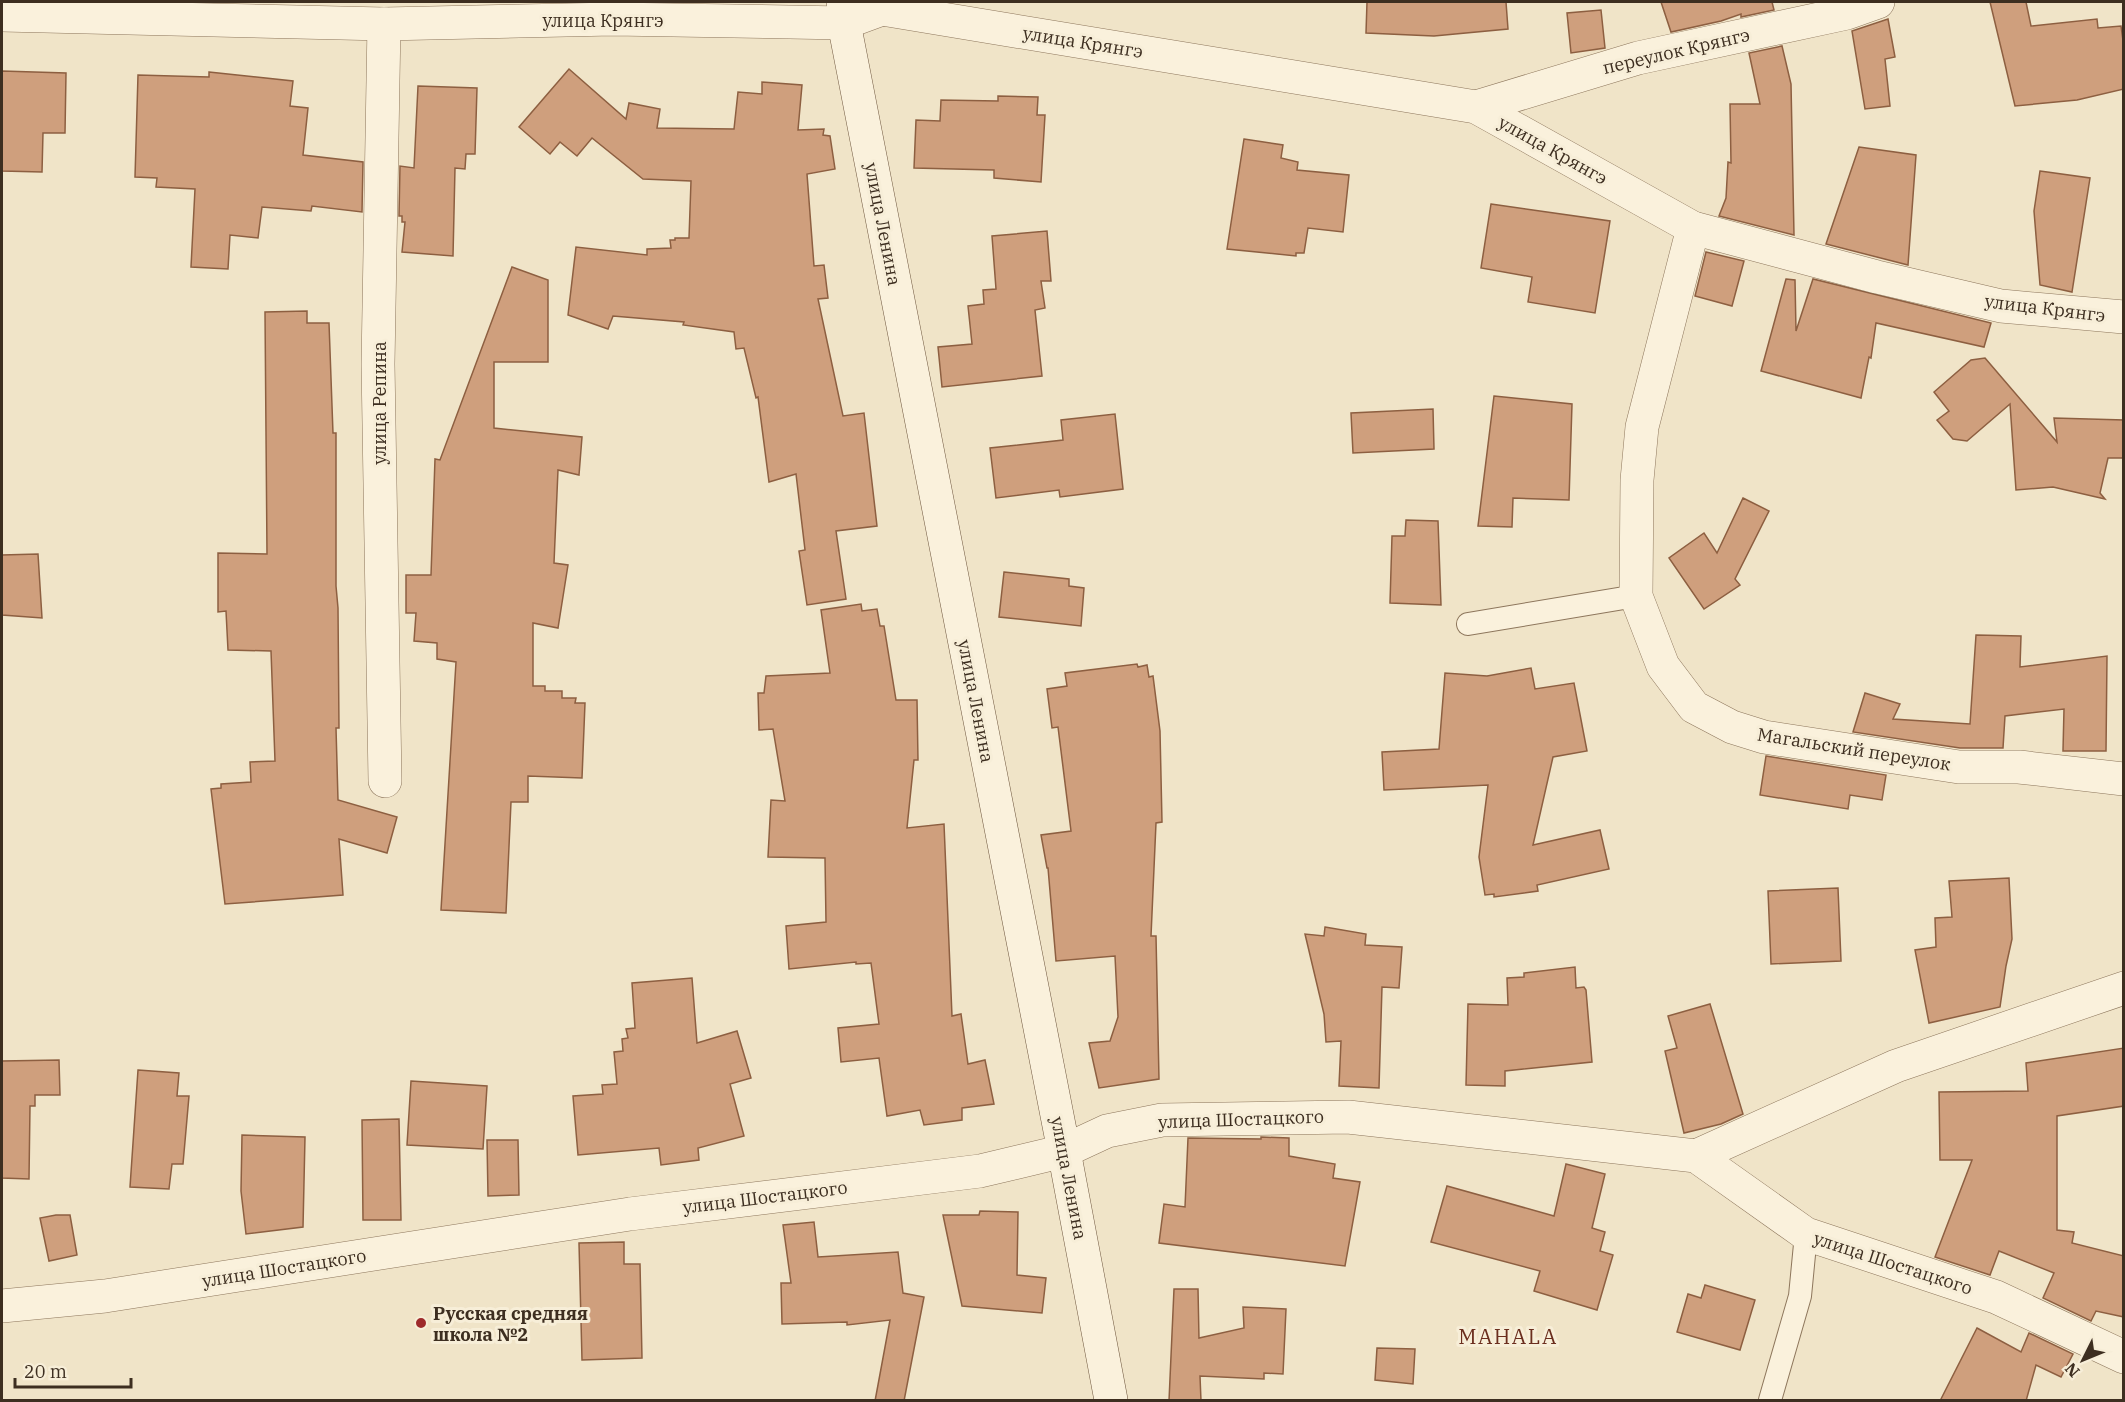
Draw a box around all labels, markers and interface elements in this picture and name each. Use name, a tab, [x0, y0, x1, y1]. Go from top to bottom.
street label: улица Крянгэ	[542, 9, 664, 32]
street label: улица Крянгэ	[1021, 21, 1145, 63]
street label: переулок Крянгэ	[1600, 23, 1752, 79]
street label: улица Крянгэ	[1494, 111, 1612, 189]
street label: улица Ленина	[860, 161, 906, 288]
street label: улица Крянгэ	[1983, 289, 2107, 327]
street label: улица Репина	[368, 341, 391, 465]
street label: улица Ленина	[953, 638, 999, 765]
street label: Магальский переулок	[1756, 722, 1953, 776]
street label: улица Шостацкого	[1158, 1105, 1324, 1133]
street label: улица Ленина	[1046, 1115, 1092, 1242]
street label: улица Шостацкого	[681, 1175, 849, 1219]
street label: улица Шостацкого	[1811, 1226, 1975, 1300]
street label: улица Шостацкого	[200, 1244, 368, 1292]
place label: Русская средняя школа №2	[433, 1302, 588, 1346]
marker: Русская средняя школа №2	[414, 1316, 428, 1330]
district label: MAHALA	[1458, 1322, 1558, 1350]
north arrow	[2053, 1330, 2113, 1390]
scale bar	[15, 1351, 130, 1389]
text: N	[2060, 1359, 2084, 1382]
text: 20 m	[24, 1360, 67, 1383]

